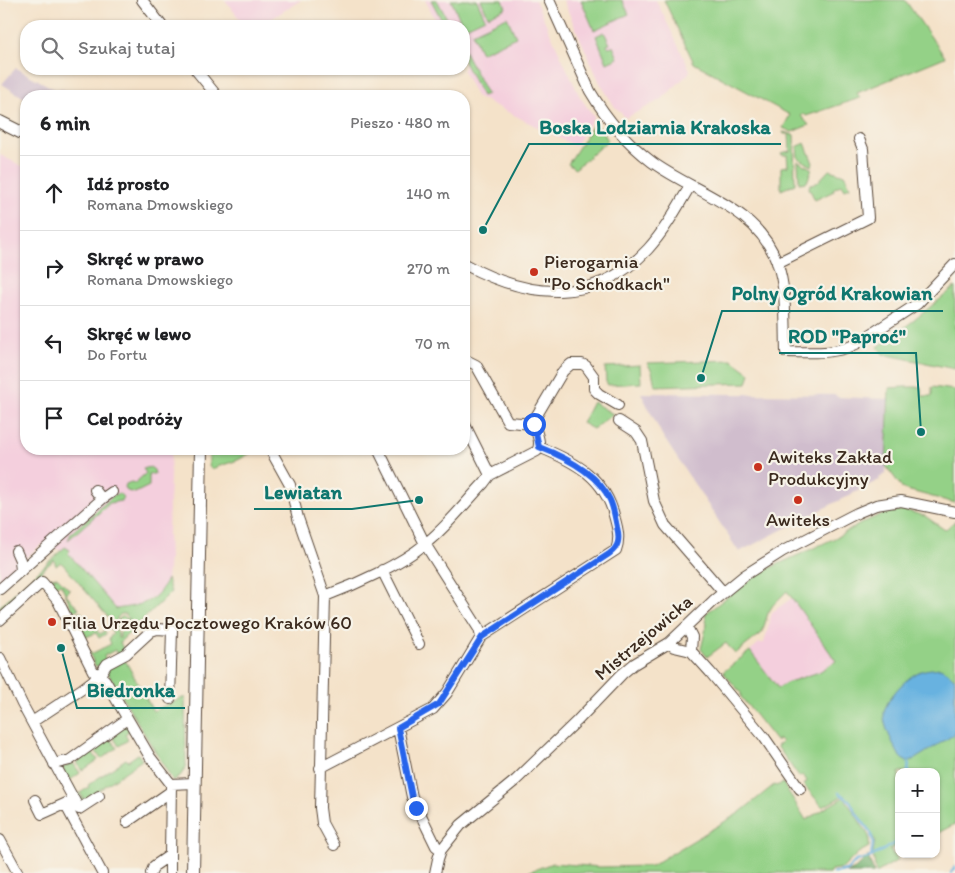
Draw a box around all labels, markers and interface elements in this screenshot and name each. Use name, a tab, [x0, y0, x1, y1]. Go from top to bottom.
search box	[20, 20, 470, 75]
icon: search	[38, 34, 66, 62]
text: Szukaj tutaj	[78, 36, 175, 59]
callout: Boska Lodziarnia Krakoska	[529, 109, 781, 144]
text: 6 min	[40, 110, 90, 135]
text: Pieszo · 480 m	[350, 113, 450, 132]
text: Boska Lodziarnia Krakoska	[539, 115, 771, 139]
text: Idź prosto	[87, 172, 170, 195]
icon: ahead	[40, 179, 68, 207]
text: 140 m	[406, 184, 450, 203]
text: Romana Dmowskiego	[87, 195, 233, 214]
text: Skręć w prawo	[87, 247, 204, 270]
place label: Pierogarnia "Po Schodkach"	[544, 250, 670, 295]
icon: right	[40, 254, 68, 282]
text: 270 m	[407, 259, 450, 278]
marker: Pierogarnia "Po Schodkach"	[528, 266, 540, 278]
text: Romana Dmowskiego	[87, 270, 233, 289]
callout: Polny Ogród Krakowian	[722, 276, 943, 311]
text: Polny Ogród Krakowian	[732, 281, 933, 306]
callout: ROD "Paproć"	[779, 318, 916, 353]
text: Skręć w lewo	[87, 322, 191, 345]
text: ROD "Paproć"	[788, 324, 906, 349]
icon: left	[40, 329, 68, 357]
text: 70 m	[415, 334, 450, 353]
text: Do Fortu	[87, 345, 147, 364]
icon: arrive	[40, 404, 68, 432]
text: Cel podróży	[87, 407, 182, 430]
route start	[523, 413, 546, 436]
place label: Awiteks Zakład Produkcyjny	[768, 445, 893, 490]
marker: Awiteks Zakład Produkcyjny	[752, 461, 764, 473]
callout: Lewiatan	[254, 474, 352, 509]
text: Lewiatan	[264, 480, 343, 504]
marker: Awiteks	[792, 494, 804, 506]
place label: Awiteks	[766, 508, 830, 531]
street label: Mistrzejowicka	[590, 590, 697, 685]
place label: Filia Urzędu Pocztowego Kraków 60	[62, 611, 352, 634]
marker: Filia Urzędu Pocztowego Kraków 60	[46, 616, 58, 628]
callout: Biedronka	[77, 673, 185, 708]
text: Biedronka	[87, 678, 176, 702]
map controls	[895, 768, 940, 858]
button: +	[895, 768, 940, 813]
route end	[405, 797, 428, 820]
button: −	[895, 813, 940, 858]

